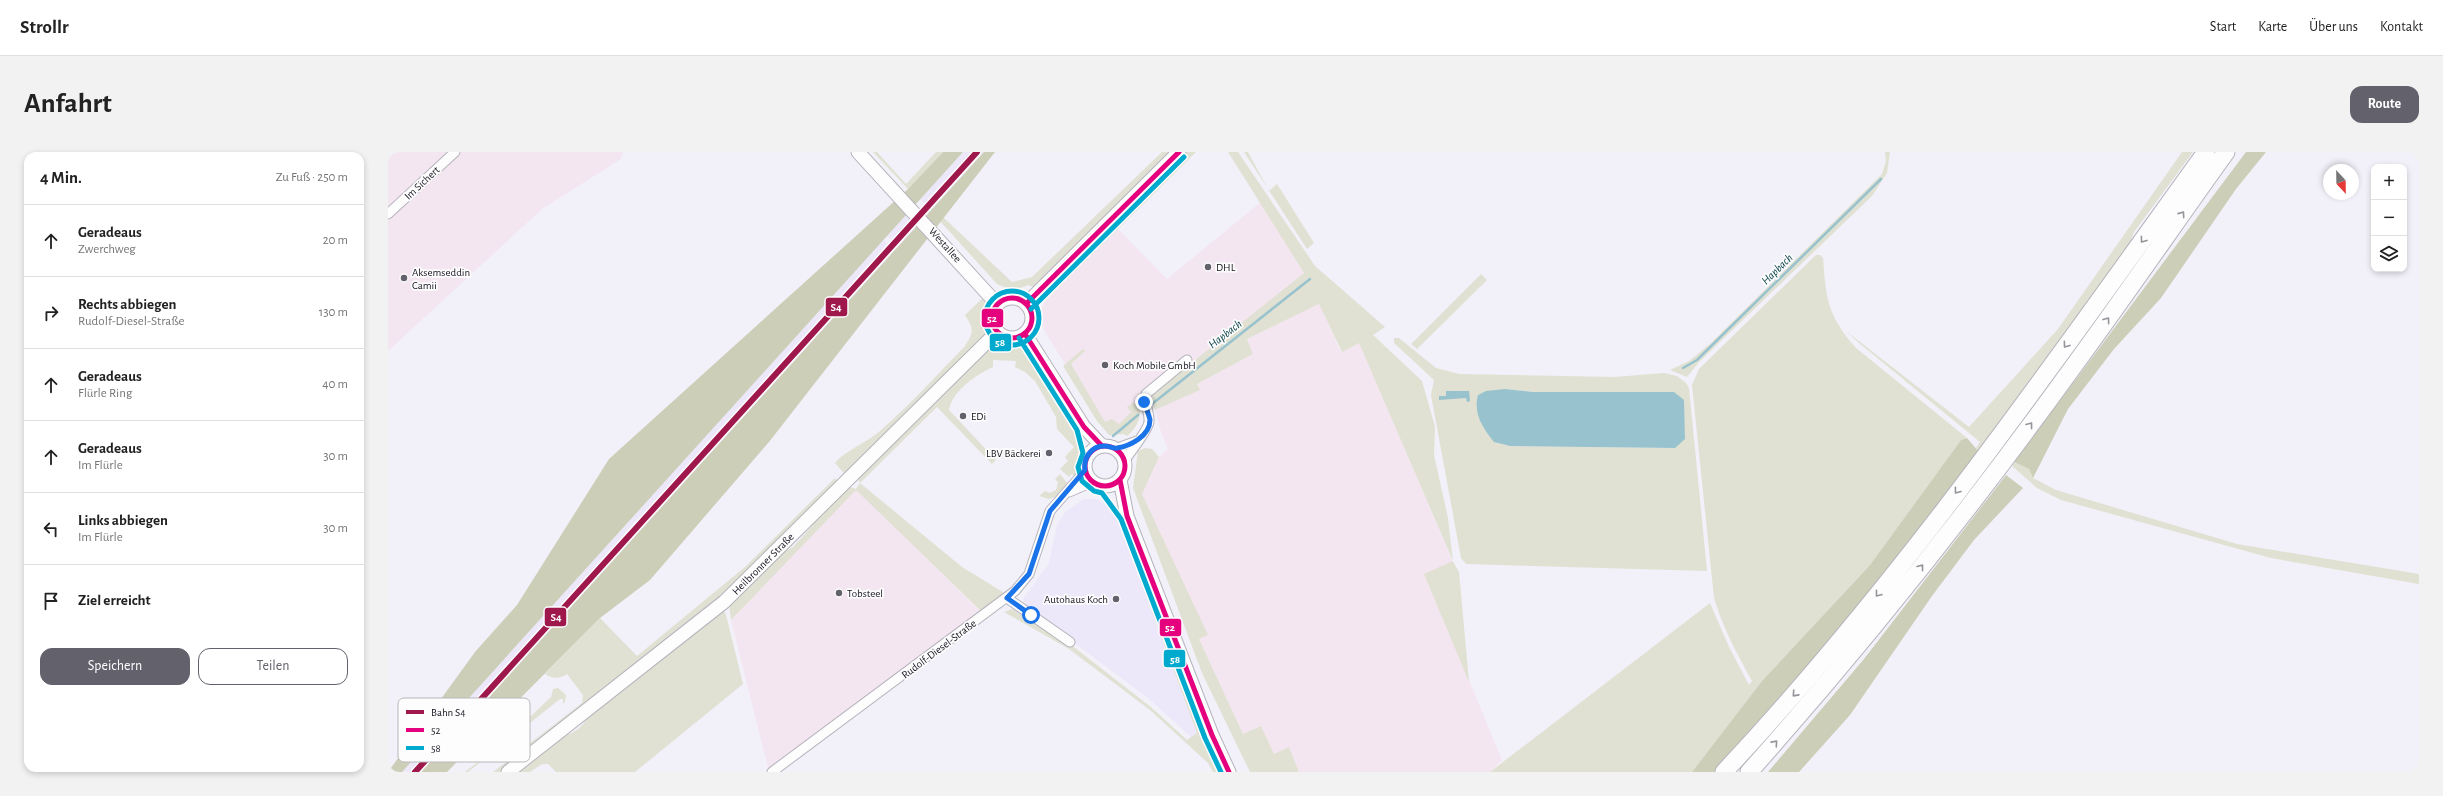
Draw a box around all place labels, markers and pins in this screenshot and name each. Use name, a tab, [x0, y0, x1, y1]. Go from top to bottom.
marker: DHL	[1203, 262, 1213, 272]
place label: DHL	[1216, 262, 1236, 273]
place label: Aksemseddin Camii	[412, 267, 470, 291]
marker: Aksemseddin Camii	[399, 273, 409, 283]
marker: Koch Mobile GmbH	[1100, 360, 1110, 370]
place label: Koch Mobile GmbH	[1113, 360, 1196, 371]
marker: EDi	[958, 411, 968, 421]
place label: EDi	[971, 411, 986, 422]
place label: LBV Bäckerei	[986, 448, 1041, 459]
marker: LBV Bäckerei	[1044, 448, 1054, 458]
marker: Tobsteel	[834, 588, 844, 598]
place label: Tobsteel	[847, 588, 883, 599]
place label: Autohaus Koch	[1044, 594, 1108, 605]
marker: Autohaus Koch	[1111, 594, 1121, 604]

